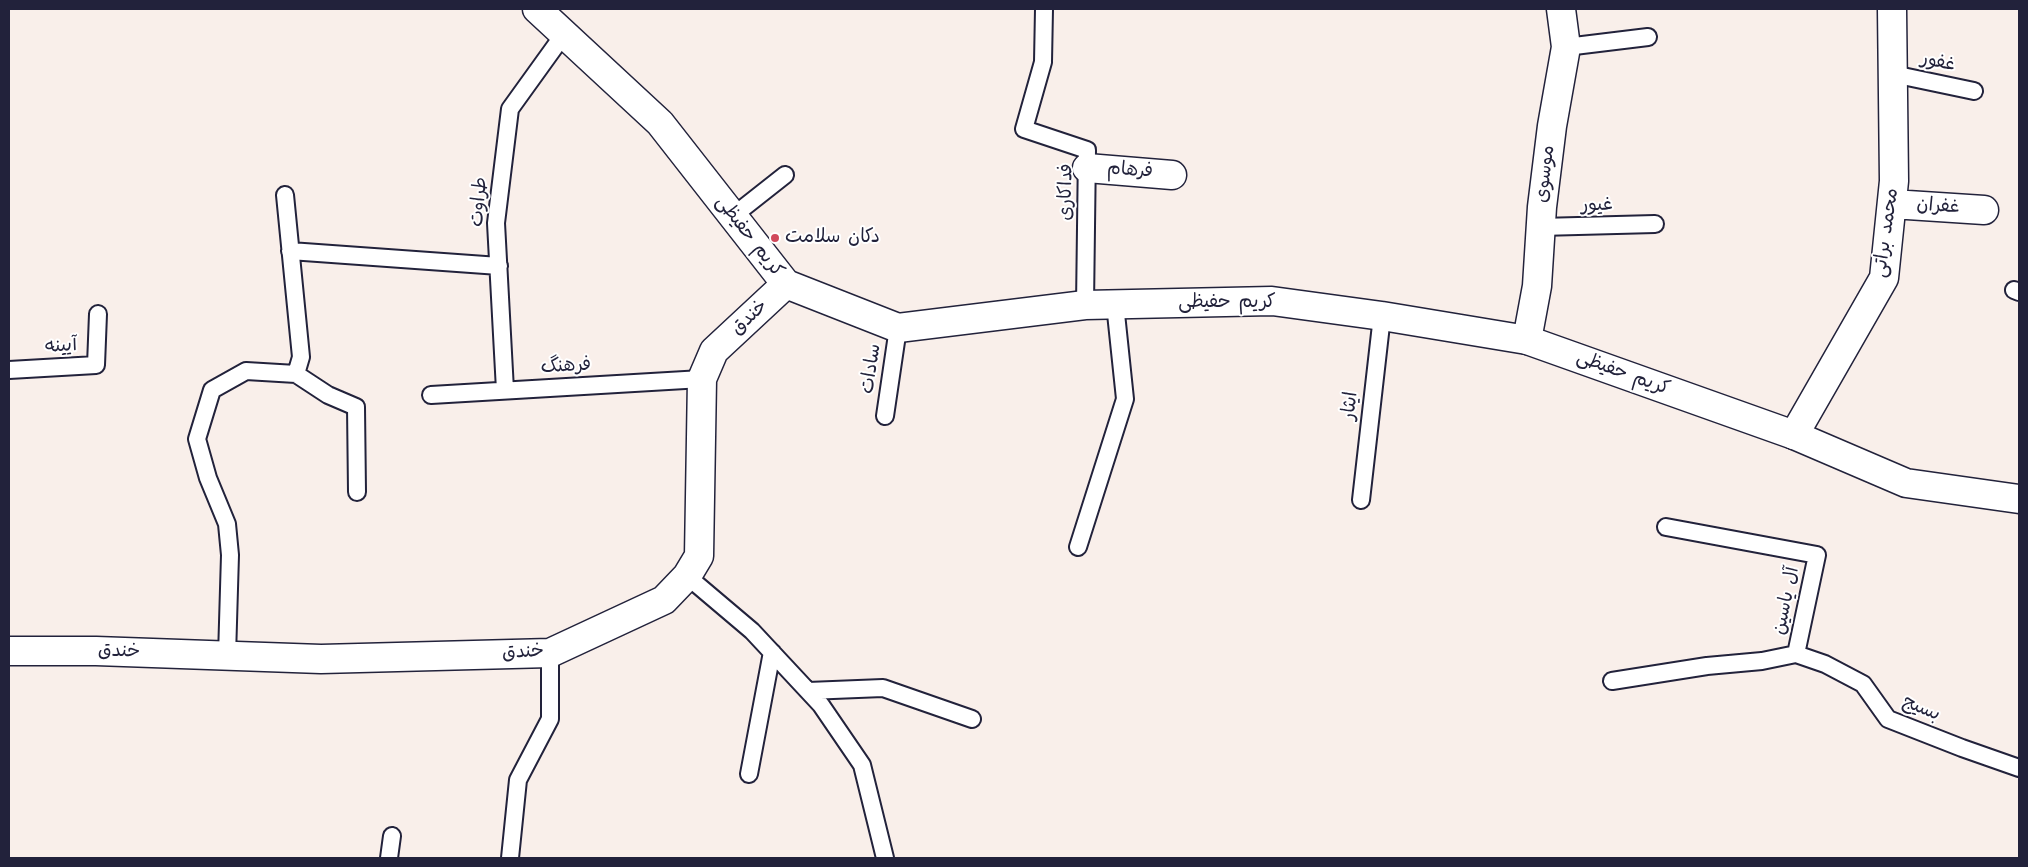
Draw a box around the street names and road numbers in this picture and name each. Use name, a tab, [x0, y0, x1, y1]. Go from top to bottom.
street label: غفور	[1919, 48, 1957, 78]
street label: موسوی	[1531, 144, 1561, 204]
street label: فرهام	[1106, 158, 1154, 184]
street label: فداکاری	[1055, 163, 1079, 221]
street label: طراوت	[466, 176, 494, 228]
street label: محمد براتی	[1869, 187, 1905, 279]
street label: کریم حفیظی	[710, 192, 788, 282]
street label: غیور	[1581, 194, 1613, 218]
street label: غفران	[1916, 194, 1960, 220]
street label: کریم حفیظی	[1178, 292, 1276, 314]
street label: خندق	[727, 295, 773, 341]
street label: آیینه	[44, 335, 78, 359]
street label: سادات	[857, 342, 887, 396]
street label: کریم حفیظی	[1573, 347, 1673, 401]
street label: فرهنگ	[540, 354, 592, 380]
street label: ایثار	[1338, 391, 1364, 421]
street label: آل یاسین	[1769, 565, 1805, 637]
street label: خندق	[98, 640, 140, 664]
street label: خندق	[501, 641, 545, 665]
street label: بسیج	[1899, 691, 1943, 727]

